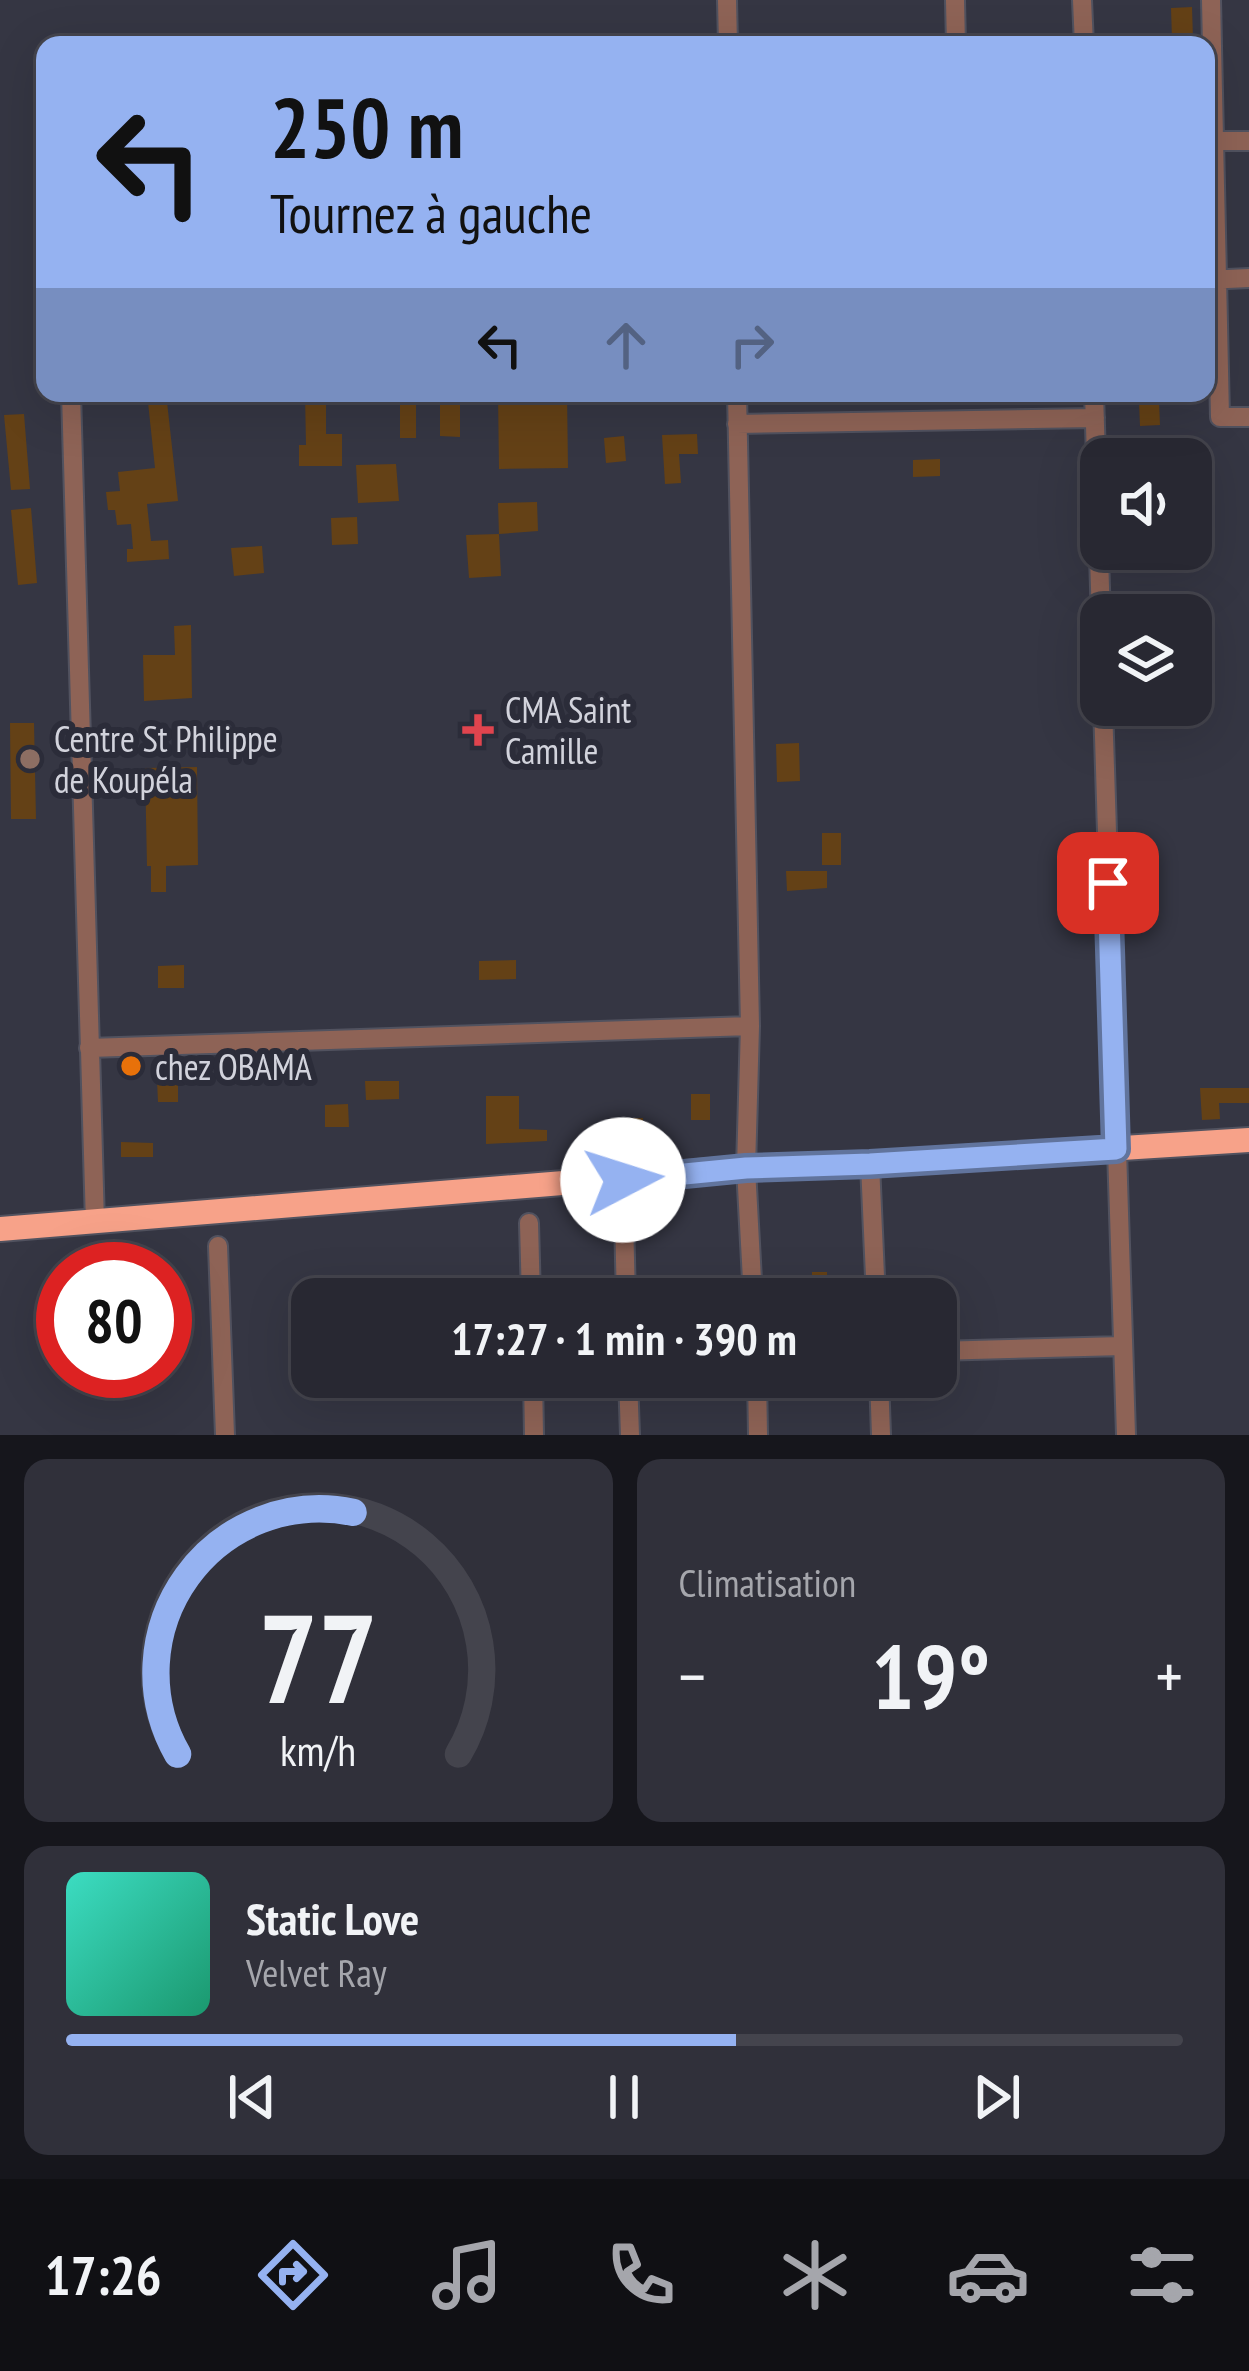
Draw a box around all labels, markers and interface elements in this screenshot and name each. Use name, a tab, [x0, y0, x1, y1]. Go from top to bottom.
text: 250 m	[270, 72, 463, 181]
icon: left	[72, 84, 228, 240]
text: Tournez à gauche	[270, 178, 592, 248]
icon: left	[467, 312, 533, 378]
icon: ahead	[593, 312, 659, 378]
icon: right	[719, 312, 785, 378]
map controls	[1080, 438, 1212, 726]
button: sound	[1080, 438, 1212, 570]
button: layers	[1080, 594, 1212, 726]
place label: CMA Saint Camille	[505, 686, 631, 774]
marker: CMA Saint Camille	[462, 714, 494, 746]
place label: Centre St Philippe de Koupéla	[54, 715, 278, 803]
marker: Centre St Philippe de Koupéla	[17, 746, 43, 772]
pin	[1057, 832, 1159, 934]
icon: arrive	[1075, 850, 1141, 916]
place label: chez OBAMA	[155, 1043, 312, 1090]
marker: chez OBAMA	[118, 1053, 144, 1079]
position arrow	[560, 1117, 686, 1243]
speed limit sign: 80	[36, 1242, 192, 1398]
text: 17:27 · 1 min · 390 m	[451, 1309, 797, 1367]
text: Climatisation	[679, 1557, 856, 1608]
text: 77	[259, 1576, 378, 1737]
text: 19°	[871, 1617, 990, 1734]
text: −	[679, 1633, 706, 1718]
text: +	[1156, 1633, 1183, 1718]
text: km/h	[280, 1721, 356, 1777]
text: Static Love	[246, 1889, 419, 1947]
text: Velvet Ray	[246, 1947, 387, 1998]
icon: previous	[219, 2064, 285, 2130]
icon: pause	[591, 2064, 657, 2130]
icon: next	[964, 2064, 1030, 2130]
icon: directions	[251, 2233, 335, 2317]
icon: music	[425, 2233, 509, 2317]
icon: phone	[599, 2233, 683, 2317]
icon: climate	[773, 2233, 857, 2317]
icon: car	[946, 2233, 1030, 2317]
icon: filters	[1120, 2233, 1204, 2317]
text: 17:26	[45, 2240, 162, 2310]

